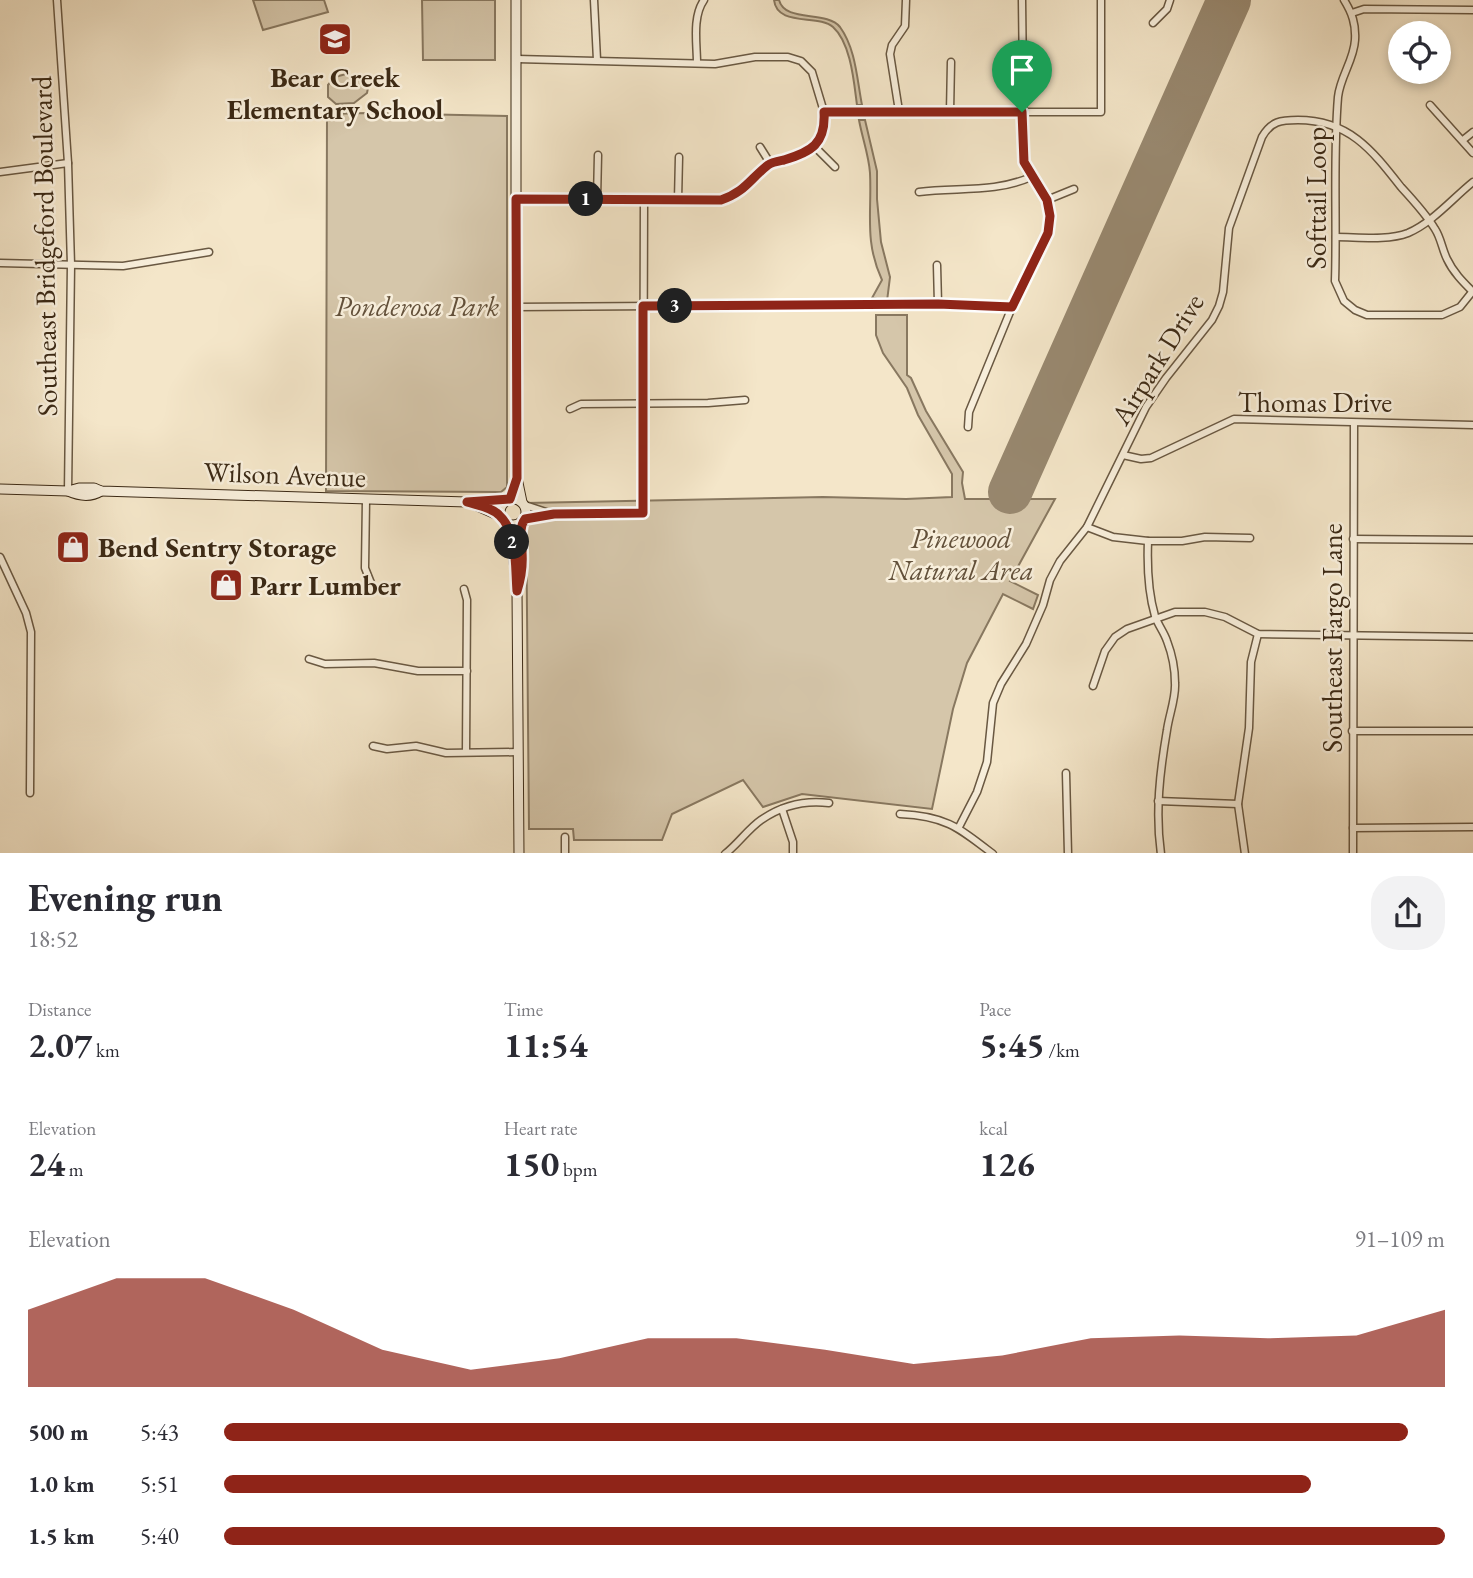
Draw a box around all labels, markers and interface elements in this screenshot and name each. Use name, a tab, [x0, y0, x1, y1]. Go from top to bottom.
school or university icon: Bear Creek Elementary School	[316, 20, 354, 58]
map controls	[1388, 21, 1451, 84]
button: locate	[1388, 21, 1451, 84]
pin	[992, 40, 1052, 112]
icon: arrive	[1003, 51, 1041, 89]
place label: Bear Creek Elementary School	[227, 59, 443, 127]
street label: Southeast Bridgeford Boulevard	[23, 75, 65, 417]
street label: Softtail Loop	[1298, 127, 1334, 269]
pin: 1	[568, 182, 604, 216]
text: 1	[580, 186, 591, 211]
street label: Airpark Drive	[1102, 286, 1212, 432]
park label: Ponderosa Park	[335, 288, 500, 324]
pin: 3	[658, 288, 692, 324]
text: 3	[669, 293, 680, 318]
street label: Thomas Drive	[1238, 384, 1392, 420]
street label: Wilson Avenue	[203, 453, 367, 495]
park label: Pinewood Natural Area	[887, 520, 1034, 588]
street label: Southeast Fargo Lane	[1314, 523, 1350, 753]
pin: 2	[494, 524, 530, 560]
shop icon: Bend Sentry Storage	[54, 528, 92, 566]
place label: Bend Sentry Storage	[98, 529, 336, 565]
text: 2	[506, 529, 517, 554]
shop icon: Parr Lumber	[207, 566, 245, 604]
place label: Parr Lumber	[250, 567, 401, 603]
text: Evening run	[28, 873, 223, 922]
button: share	[1371, 876, 1445, 950]
text: 18:52	[28, 924, 78, 954]
text: Distance	[28, 997, 91, 1022]
text: Time	[504, 997, 543, 1022]
text: Pace	[979, 997, 1011, 1022]
text: 2.07	[28, 1022, 92, 1067]
text: 11:54	[504, 1022, 588, 1067]
text: 5:45	[979, 1022, 1045, 1067]
text: km	[92, 1038, 120, 1063]
text: /km	[1045, 1038, 1080, 1063]
text: Elevation	[28, 1116, 96, 1141]
text: Heart rate	[504, 1116, 577, 1141]
text: kcal	[979, 1116, 1008, 1141]
text: 24	[28, 1141, 65, 1186]
text: 150	[504, 1141, 559, 1186]
text: 126	[979, 1141, 1035, 1186]
text: m	[65, 1157, 84, 1182]
text: bpm	[559, 1157, 597, 1182]
text: Elevation	[28, 1224, 111, 1254]
text: 91–109 m	[1355, 1224, 1445, 1254]
text: 500 m	[28, 1417, 89, 1447]
text: 5:43	[140, 1417, 179, 1447]
text: 1.0 km	[28, 1469, 95, 1499]
text: 5:51	[140, 1469, 179, 1499]
text: 1.5 km	[28, 1521, 95, 1551]
text: 5:40	[140, 1521, 179, 1551]

